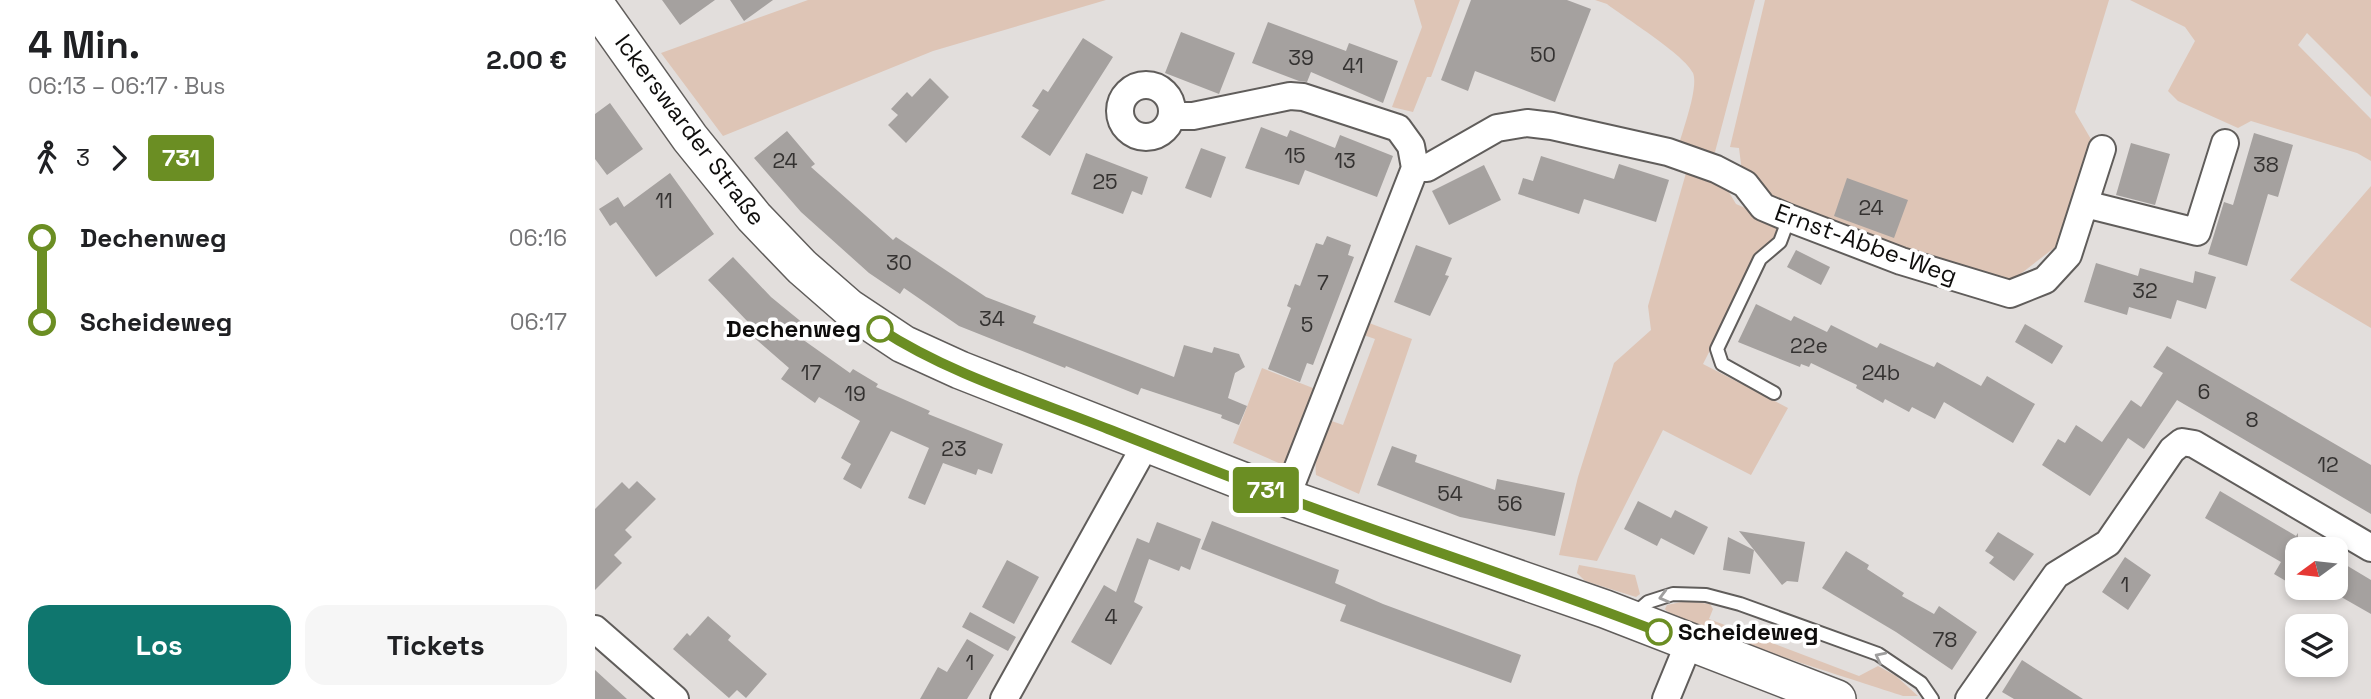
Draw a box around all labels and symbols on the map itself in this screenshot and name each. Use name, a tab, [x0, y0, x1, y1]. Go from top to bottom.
street label: Ickerswarder Straße	[608, 28, 773, 232]
house number: 50	[1530, 41, 1556, 68]
house number: 39	[1288, 44, 1314, 71]
house number: 41	[1342, 52, 1364, 79]
house number: 15	[1284, 142, 1306, 169]
house number: 24	[772, 147, 798, 174]
house number: 13	[1334, 147, 1356, 174]
house number: 38	[2253, 151, 2279, 178]
house number: 25	[1092, 168, 1118, 195]
house number: 11	[655, 187, 673, 214]
house number: 24	[1858, 194, 1884, 221]
street label: Ernst-Abbe-Weg	[1771, 196, 1962, 291]
house number: 30	[886, 249, 912, 276]
house number: 7	[1317, 269, 1329, 296]
house number: 32	[2132, 277, 2158, 304]
house number: 34	[979, 305, 1005, 332]
house number: 5	[1301, 311, 1313, 338]
place label: Dechenweg	[726, 313, 861, 344]
marker: Dechenweg	[867, 316, 893, 342]
house number: 22e	[1790, 332, 1828, 359]
house number: 17	[801, 359, 821, 386]
house number: 24b	[1862, 359, 1900, 386]
house number: 6	[2198, 378, 2210, 405]
house number: 19	[844, 380, 866, 407]
house number: 8	[2245, 406, 2259, 433]
house number: 23	[941, 435, 967, 462]
house number: 12	[2317, 451, 2339, 478]
line badge: 731	[1226, 467, 1306, 513]
house number: 54	[1437, 480, 1463, 507]
house number: 56	[1497, 490, 1523, 517]
north arrow	[2285, 537, 2349, 600]
house number: 1	[2121, 571, 2129, 598]
one-way arrow	[1658, 589, 1670, 603]
house number: 4	[1104, 603, 1118, 630]
place label: Scheideweg	[1678, 616, 1819, 647]
marker: Scheideweg	[1646, 619, 1672, 645]
house number: 78	[1933, 626, 1957, 653]
house number: 1	[966, 649, 974, 676]
one-way arrow	[1875, 651, 1887, 665]

